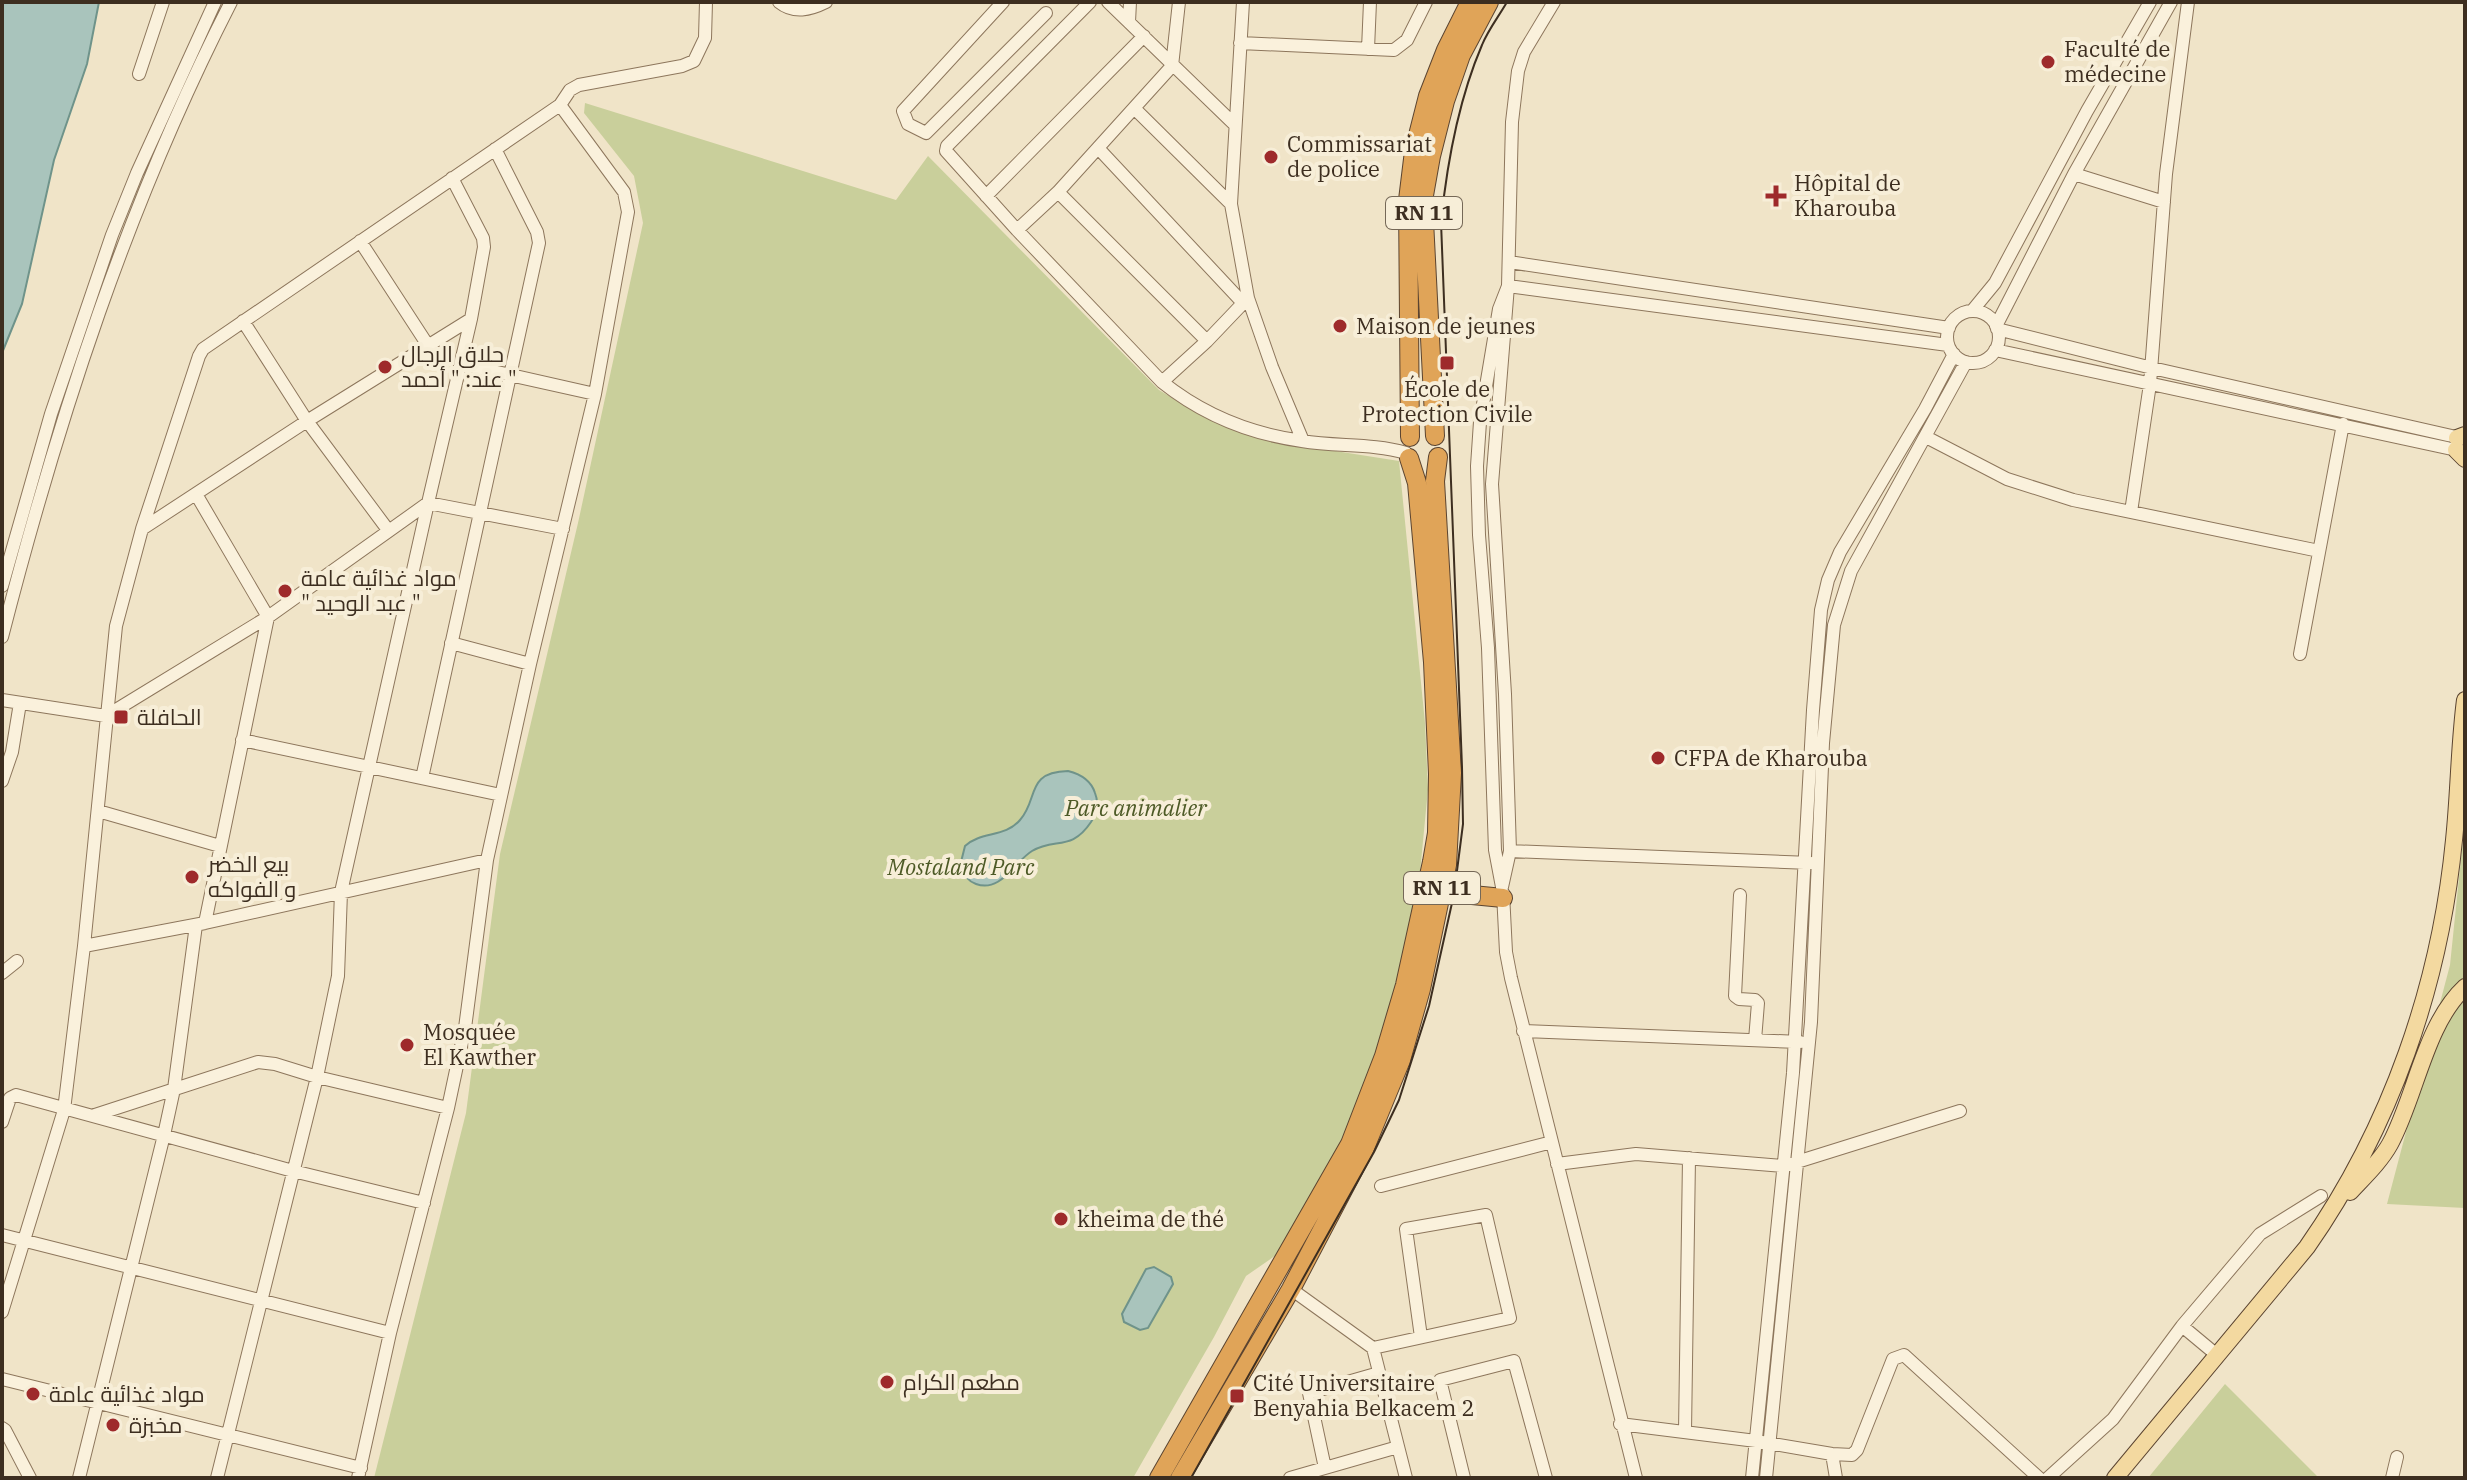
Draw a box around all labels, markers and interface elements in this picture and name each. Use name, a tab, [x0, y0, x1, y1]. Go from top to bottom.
place label: Faculté de médecine	[2064, 34, 2170, 88]
marker: Faculté de médecine	[2039, 53, 2057, 71]
place label: Commissariat de police	[1287, 129, 1432, 183]
marker: Commissariat de police	[1262, 148, 1280, 166]
place label: Hôpital de Kharouba	[1794, 168, 1901, 222]
marker: Hôpital de Kharouba	[1765, 185, 1787, 207]
road number: RN 11	[1386, 197, 1462, 229]
place label: Maison de jeunes	[1356, 311, 1535, 340]
marker: Maison de jeunes	[1331, 317, 1349, 335]
place label: حلاق الرجال عند: " أحمد "	[401, 339, 517, 393]
marker: École de Protection Civile	[1438, 354, 1456, 372]
marker: حلاق الرجال عند: " أحمد "	[376, 358, 394, 376]
place label: École de Protection Civile	[1361, 374, 1533, 428]
place label: مواد غذائية عامة " عبد الوحيد "	[301, 563, 457, 617]
marker: مواد غذائية عامة " عبد الوحيد "	[276, 582, 294, 600]
place label: الحافلة	[137, 702, 202, 731]
marker: الحافلة	[112, 708, 130, 726]
place label: CFPA de Kharouba	[1674, 743, 1868, 772]
marker: CFPA de Kharouba	[1649, 749, 1667, 767]
park label: Parc animalier	[1064, 793, 1208, 822]
place label: بيع الخضر و الفواكه	[206, 849, 296, 903]
park label: Mostaland Parc	[887, 852, 1035, 881]
marker: بيع الخضر و الفواكه	[183, 868, 201, 886]
road number: RN 11	[1404, 872, 1480, 904]
place label: Mosquée El Kawther	[423, 1017, 536, 1071]
marker: Mosquée El Kawther	[398, 1036, 416, 1054]
place label: kheima de thé	[1077, 1204, 1224, 1233]
marker: kheima de thé	[1052, 1210, 1070, 1228]
place label: مطعم الكرام	[903, 1367, 1020, 1398]
place label: Cité Universitaire Benyahia Belkacem 2	[1253, 1368, 1475, 1422]
marker: مطعم الكرام	[878, 1373, 896, 1391]
place label: مواد غذائية عامة	[49, 1379, 205, 1408]
marker: مواد غذائية عامة	[24, 1385, 42, 1403]
marker: Cité Universitaire Benyahia Belkacem 2	[1228, 1387, 1246, 1405]
place label: مخبزة	[129, 1410, 182, 1439]
marker: مخبزة	[104, 1416, 122, 1434]

